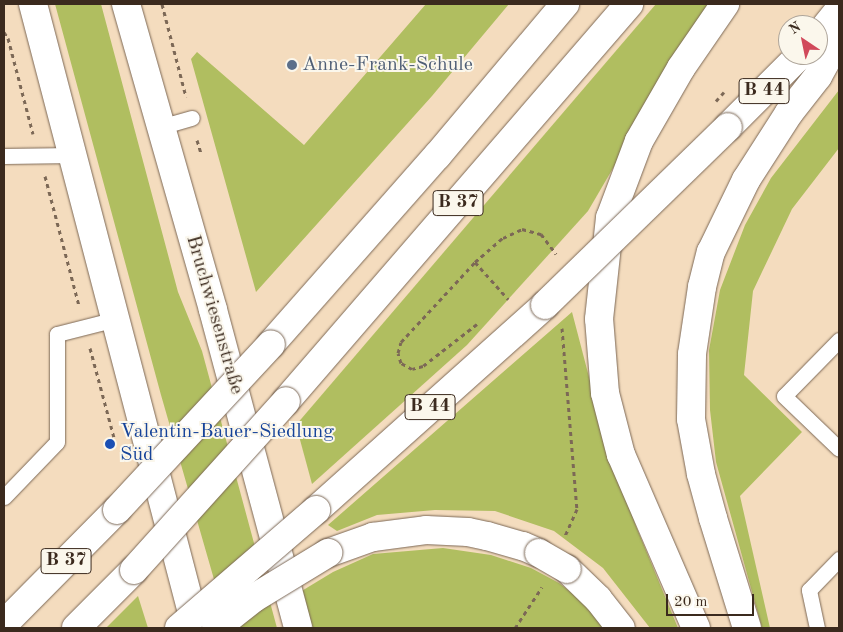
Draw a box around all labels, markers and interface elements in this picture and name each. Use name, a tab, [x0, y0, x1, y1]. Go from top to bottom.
north arrow	[778, 15, 828, 65]
text: N	[787, 20, 804, 37]
place label: Anne-Frank-Schule	[302, 53, 473, 77]
marker: Anne-Frank-Schule	[286, 59, 298, 71]
road number: B 44	[738, 74, 790, 108]
road number: B 37	[432, 187, 484, 220]
street label: Bruchwiesenstraße	[180, 233, 248, 397]
road number: B 44	[404, 391, 456, 424]
place label: Valentin-Bauer-Siedlung Süd	[120, 420, 334, 467]
marker: Valentin-Bauer-Siedlung Süd	[104, 438, 116, 450]
road number: B 37	[40, 544, 92, 578]
scale bar	[668, 584, 756, 616]
text: 20 m	[674, 595, 708, 610]

